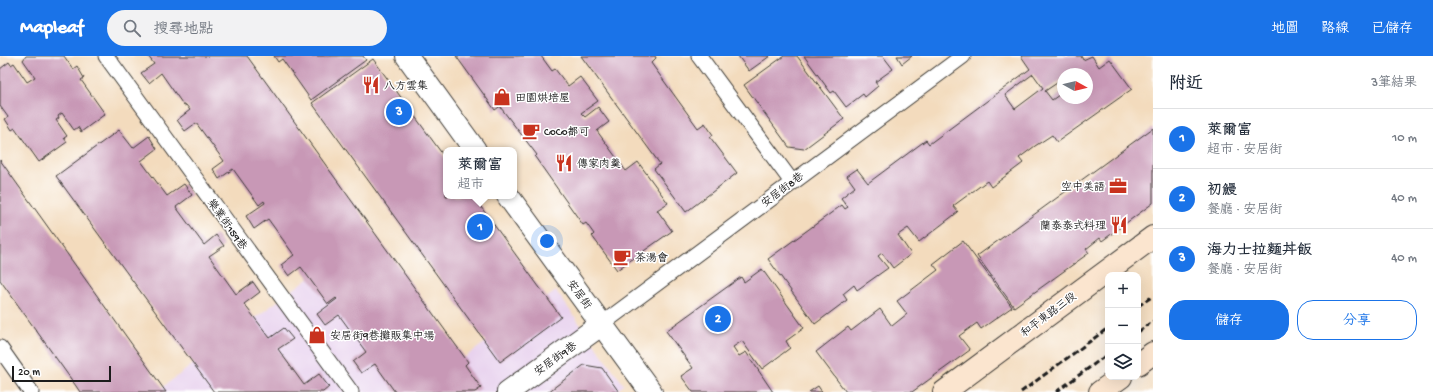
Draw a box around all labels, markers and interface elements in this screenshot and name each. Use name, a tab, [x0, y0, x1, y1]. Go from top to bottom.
search box	[107, 10, 387, 46]
text: Mapleaf	[20, 17, 83, 40]
icon: search	[121, 17, 143, 39]
text: 搜尋地點	[153, 21, 213, 39]
text: 地圖	[1271, 21, 1299, 38]
text: 路線	[1321, 21, 1349, 38]
text: 已儲存	[1371, 21, 1413, 38]
north arrow	[1057, 68, 1093, 104]
restaurant icon: 八方雲集	[361, 75, 381, 95]
text: 附近	[1169, 75, 1203, 95]
text: 3筆結果	[1371, 76, 1417, 91]
place label: 八方雲集	[384, 80, 428, 93]
shop icon: 田園烘培屋	[492, 87, 512, 107]
place label: 田園烘培屋	[515, 92, 570, 105]
pin: 3	[386, 97, 412, 127]
cafe icon: CoCo都可	[521, 121, 541, 141]
text: 萊爾富	[1207, 122, 1252, 140]
place label: CoCo都可	[544, 126, 589, 139]
text: 1	[1179, 131, 1185, 146]
text: 10 m	[1392, 131, 1417, 146]
text: 超市 · 安居街	[1207, 143, 1282, 158]
popup	[443, 147, 517, 199]
restaurant icon: 傳家肉羹	[554, 153, 574, 173]
text: 萊爾富	[457, 157, 503, 175]
place label: 傳家肉羹	[577, 158, 621, 171]
street label: 安居街8巷	[759, 170, 807, 210]
office icon: 空中美語	[1108, 176, 1128, 196]
text: 超市	[457, 178, 484, 193]
place label: 空中美語	[1061, 181, 1105, 194]
text: 初鰻	[1207, 182, 1237, 200]
text: 2	[1179, 191, 1185, 206]
text: 40 m	[1391, 191, 1417, 206]
street label: 樂業街159巷	[204, 196, 250, 253]
text: 餐廳 · 安居街	[1207, 203, 1282, 218]
pin: 1	[467, 212, 493, 242]
restaurant icon: 蘭泰泰式料理	[1109, 215, 1129, 235]
place label: 蘭泰泰式料理	[1040, 220, 1106, 233]
your location	[537, 231, 557, 251]
text: 海力士拉麵丼飯	[1207, 242, 1312, 260]
cafe icon: 茶湯會	[612, 247, 632, 267]
text: 3	[1179, 251, 1185, 266]
text: 40 m	[1391, 251, 1417, 266]
place label: 茶湯會	[635, 252, 668, 265]
text: 餐廳 · 安居街	[1207, 263, 1282, 278]
map controls	[1105, 272, 1141, 380]
button: +	[1105, 272, 1141, 308]
street label: 安居街	[564, 278, 595, 313]
street label: 和平東路三段	[1019, 290, 1079, 340]
button: 儲存	[1169, 300, 1289, 340]
button: 分享	[1297, 300, 1417, 340]
pin: 2	[705, 304, 731, 334]
button: −	[1105, 308, 1141, 344]
shop icon: 安居街9巷攤販集中場	[307, 325, 327, 345]
place label: 安居街9巷攤販集中場	[330, 330, 435, 343]
street label: 安居街9巷	[532, 339, 580, 379]
button: layers	[1105, 344, 1141, 380]
scale bar	[12, 364, 111, 383]
text: 20 m	[18, 367, 40, 379]

